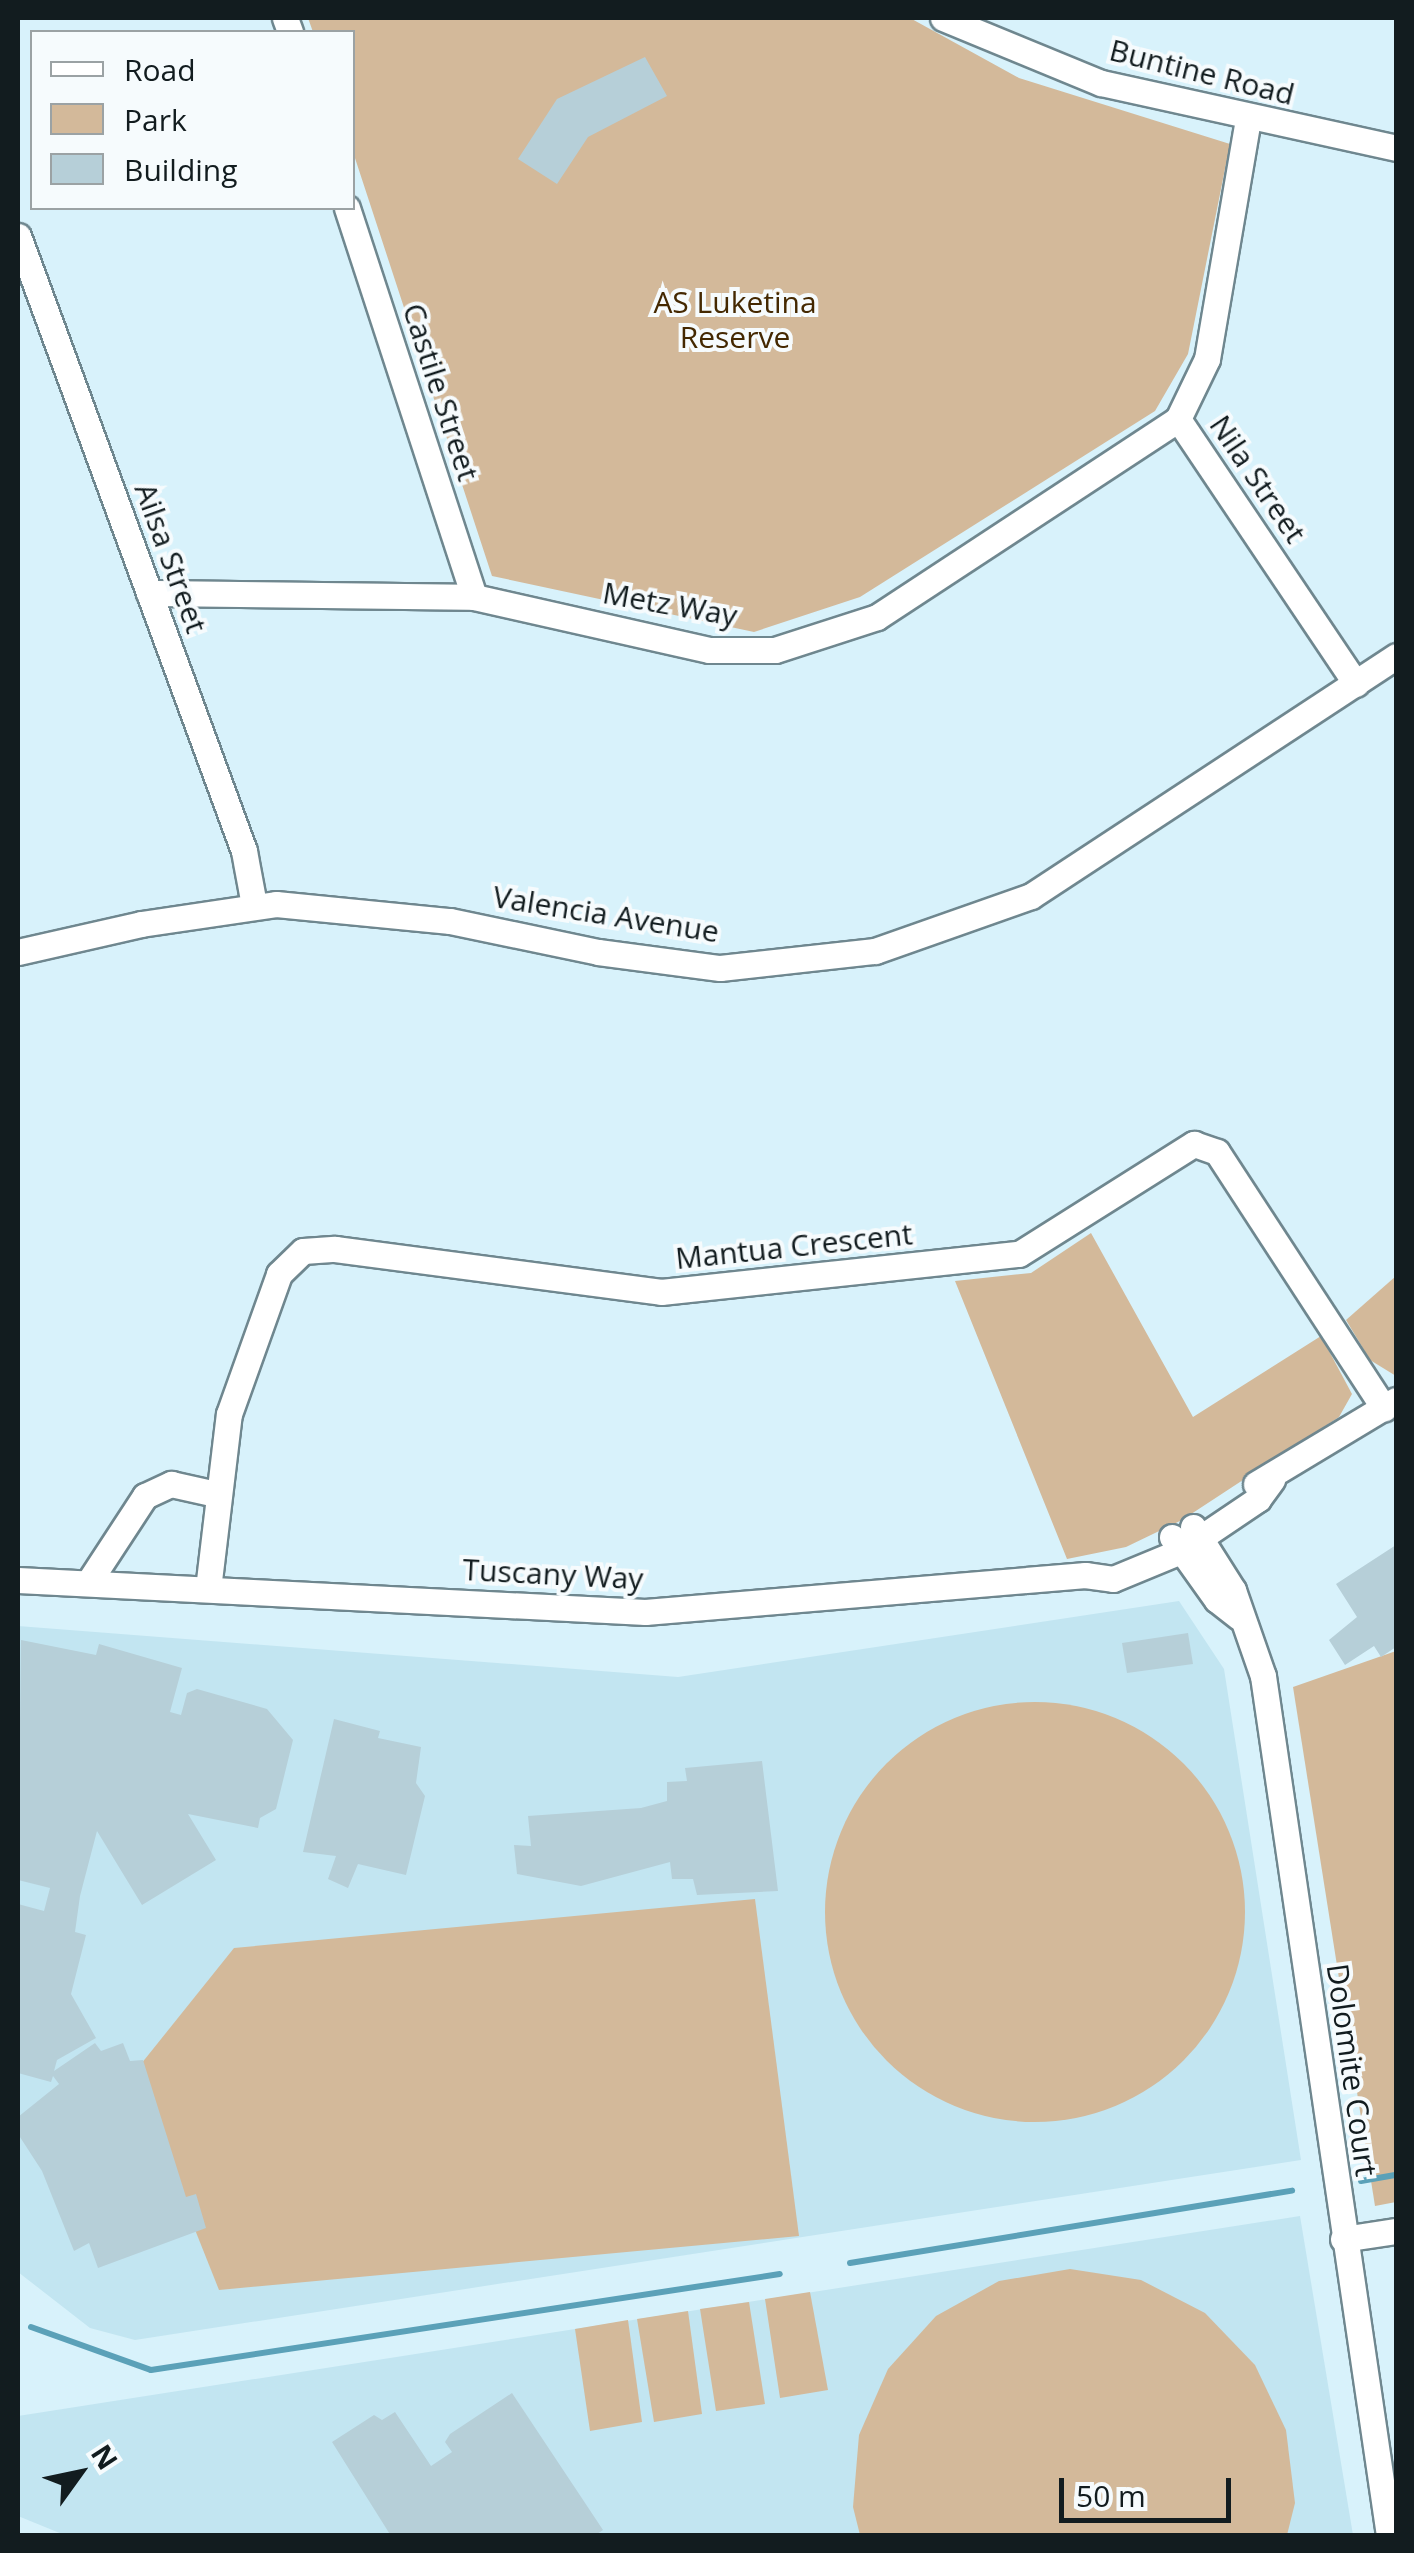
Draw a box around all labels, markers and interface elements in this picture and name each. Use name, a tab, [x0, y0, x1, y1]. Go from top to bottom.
legend	[30, 30, 355, 210]
street label: Buntine Road	[1106, 32, 1298, 112]
text: Road	[124, 49, 196, 90]
text: Park	[124, 99, 187, 140]
text: Building	[124, 149, 238, 190]
park label: AS Luketina Reserve	[653, 284, 817, 354]
street label: Castile Street	[395, 299, 487, 485]
street label: Nila Street	[1202, 408, 1314, 550]
street label: Ailsa Street	[127, 478, 215, 638]
street label: Metz Way	[600, 574, 740, 634]
street label: Valencia Avenue	[490, 878, 722, 950]
street label: Mantua Crescent	[674, 1216, 914, 1276]
street label: Tuscany Way	[462, 1551, 644, 1597]
street label: Dolomite Court	[1319, 1961, 1385, 2179]
north arrow	[30, 2423, 130, 2523]
text: N	[83, 2437, 127, 2477]
scale bar	[1064, 2458, 1236, 2520]
text: 50 m	[1076, 2475, 1146, 2516]

